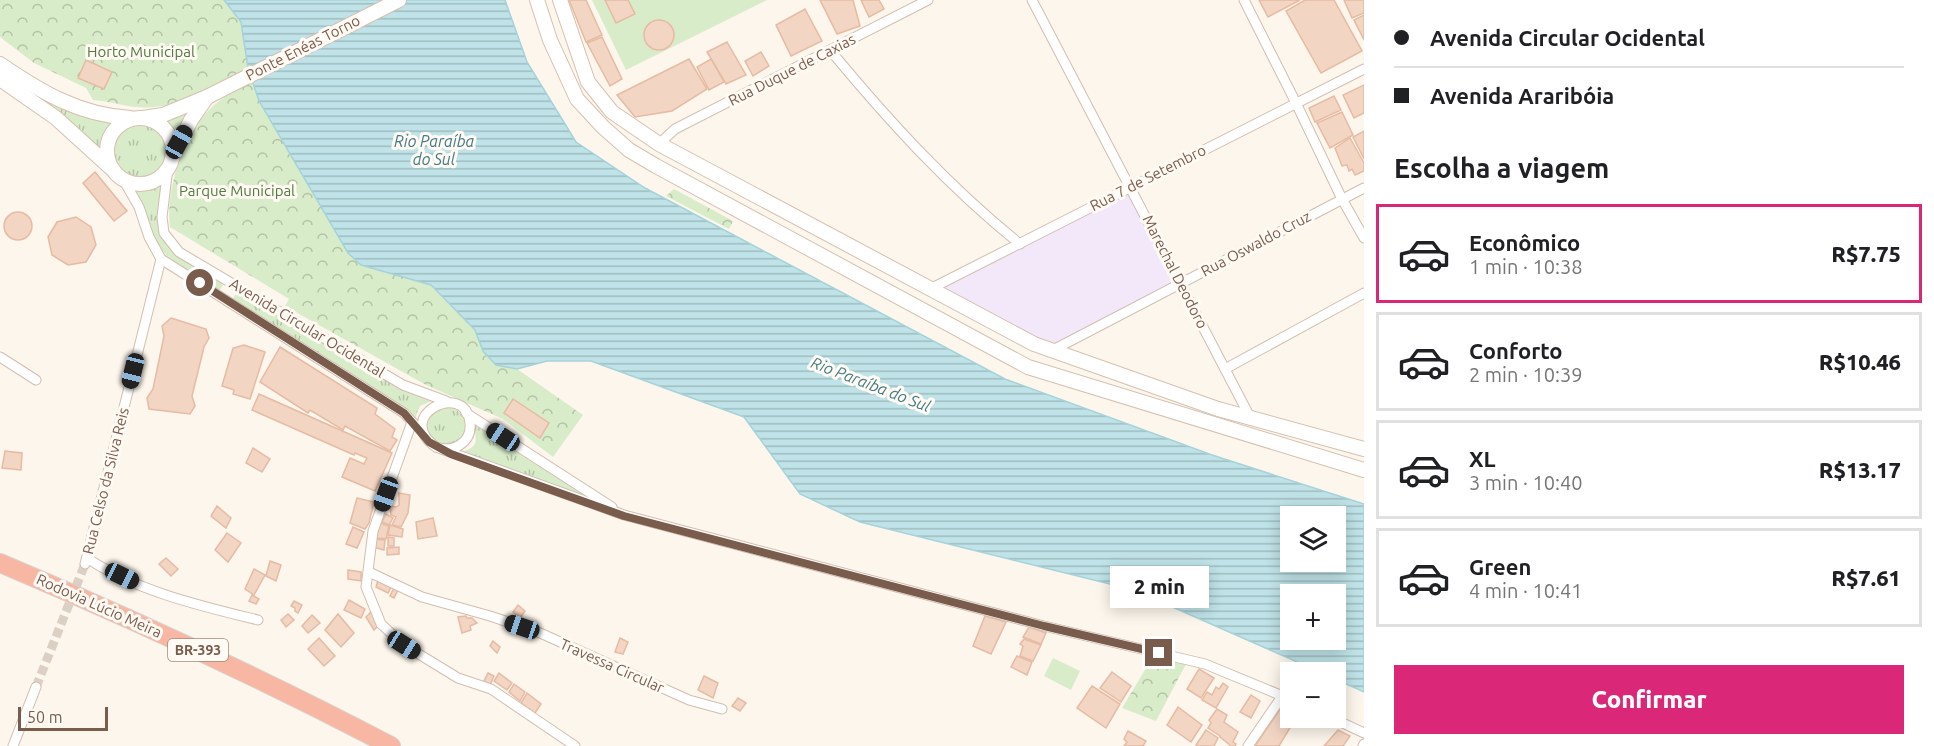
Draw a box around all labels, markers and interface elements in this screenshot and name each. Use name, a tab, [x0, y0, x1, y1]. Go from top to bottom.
street label: Ponte Enéas Torno	[243, 11, 363, 84]
text: Avenida Circular Ocidental	[1430, 25, 1705, 50]
street label: Rua Duque de Caxias	[725, 30, 858, 109]
park label: Horto Municipal	[87, 43, 195, 60]
text: Avenida Araribóia	[1430, 83, 1614, 108]
car	[162, 122, 196, 162]
water label: Rio Paraíba do Sul	[394, 132, 474, 168]
street label: Rua 7 de Setembro	[1087, 141, 1209, 214]
text: Escolha a viagem	[1394, 153, 1609, 183]
park label: Parque Municipal	[179, 182, 295, 199]
street label: Rua Oswaldo Cruz	[1198, 207, 1314, 280]
street label: Marechal Deodoro	[1140, 212, 1211, 331]
icon: car	[1397, 227, 1451, 281]
text: Econômico	[1469, 230, 1580, 255]
text: R$7.75	[1831, 241, 1901, 266]
text: 1 min · 10:38	[1469, 255, 1583, 278]
route start	[186, 269, 213, 296]
street label: Avenida Circular Ocidental	[227, 275, 388, 381]
icon: car	[1397, 335, 1451, 389]
text: Conforto	[1469, 338, 1563, 363]
text: R$10.46	[1819, 349, 1901, 374]
car	[120, 351, 146, 391]
water label: Rio Paraíba do Sul	[809, 353, 934, 415]
text: 2 min · 10:39	[1469, 363, 1583, 386]
street label: Rua Celso da Silva Reis	[79, 406, 132, 556]
car	[483, 420, 523, 454]
icon: car	[1397, 443, 1451, 497]
text: XL	[1469, 446, 1496, 471]
text: R$13.17	[1819, 457, 1901, 482]
text: 3 min · 10:40	[1469, 471, 1583, 494]
car	[371, 474, 401, 514]
map controls	[1280, 506, 1346, 728]
button: layers	[1280, 506, 1346, 572]
icon: car	[1397, 551, 1451, 605]
text: Green	[1469, 554, 1531, 579]
car	[102, 560, 142, 592]
text: R$7.61	[1831, 565, 1901, 590]
callout: 2 min	[1110, 566, 1208, 608]
street label: Rodovia Lúcio Meira	[34, 570, 164, 641]
text: 2 min	[1134, 575, 1185, 598]
text: 4 min · 10:41	[1469, 579, 1583, 602]
button: +	[1280, 584, 1346, 650]
car	[502, 613, 542, 641]
car	[384, 628, 424, 662]
street label: Travessa Circular	[557, 635, 667, 696]
road number: BR-393	[168, 639, 228, 661]
route end	[1145, 639, 1172, 666]
button: −	[1280, 662, 1346, 728]
button: Confirmar	[1394, 665, 1904, 734]
scale bar	[18, 704, 108, 732]
text: 50 m	[27, 708, 63, 726]

